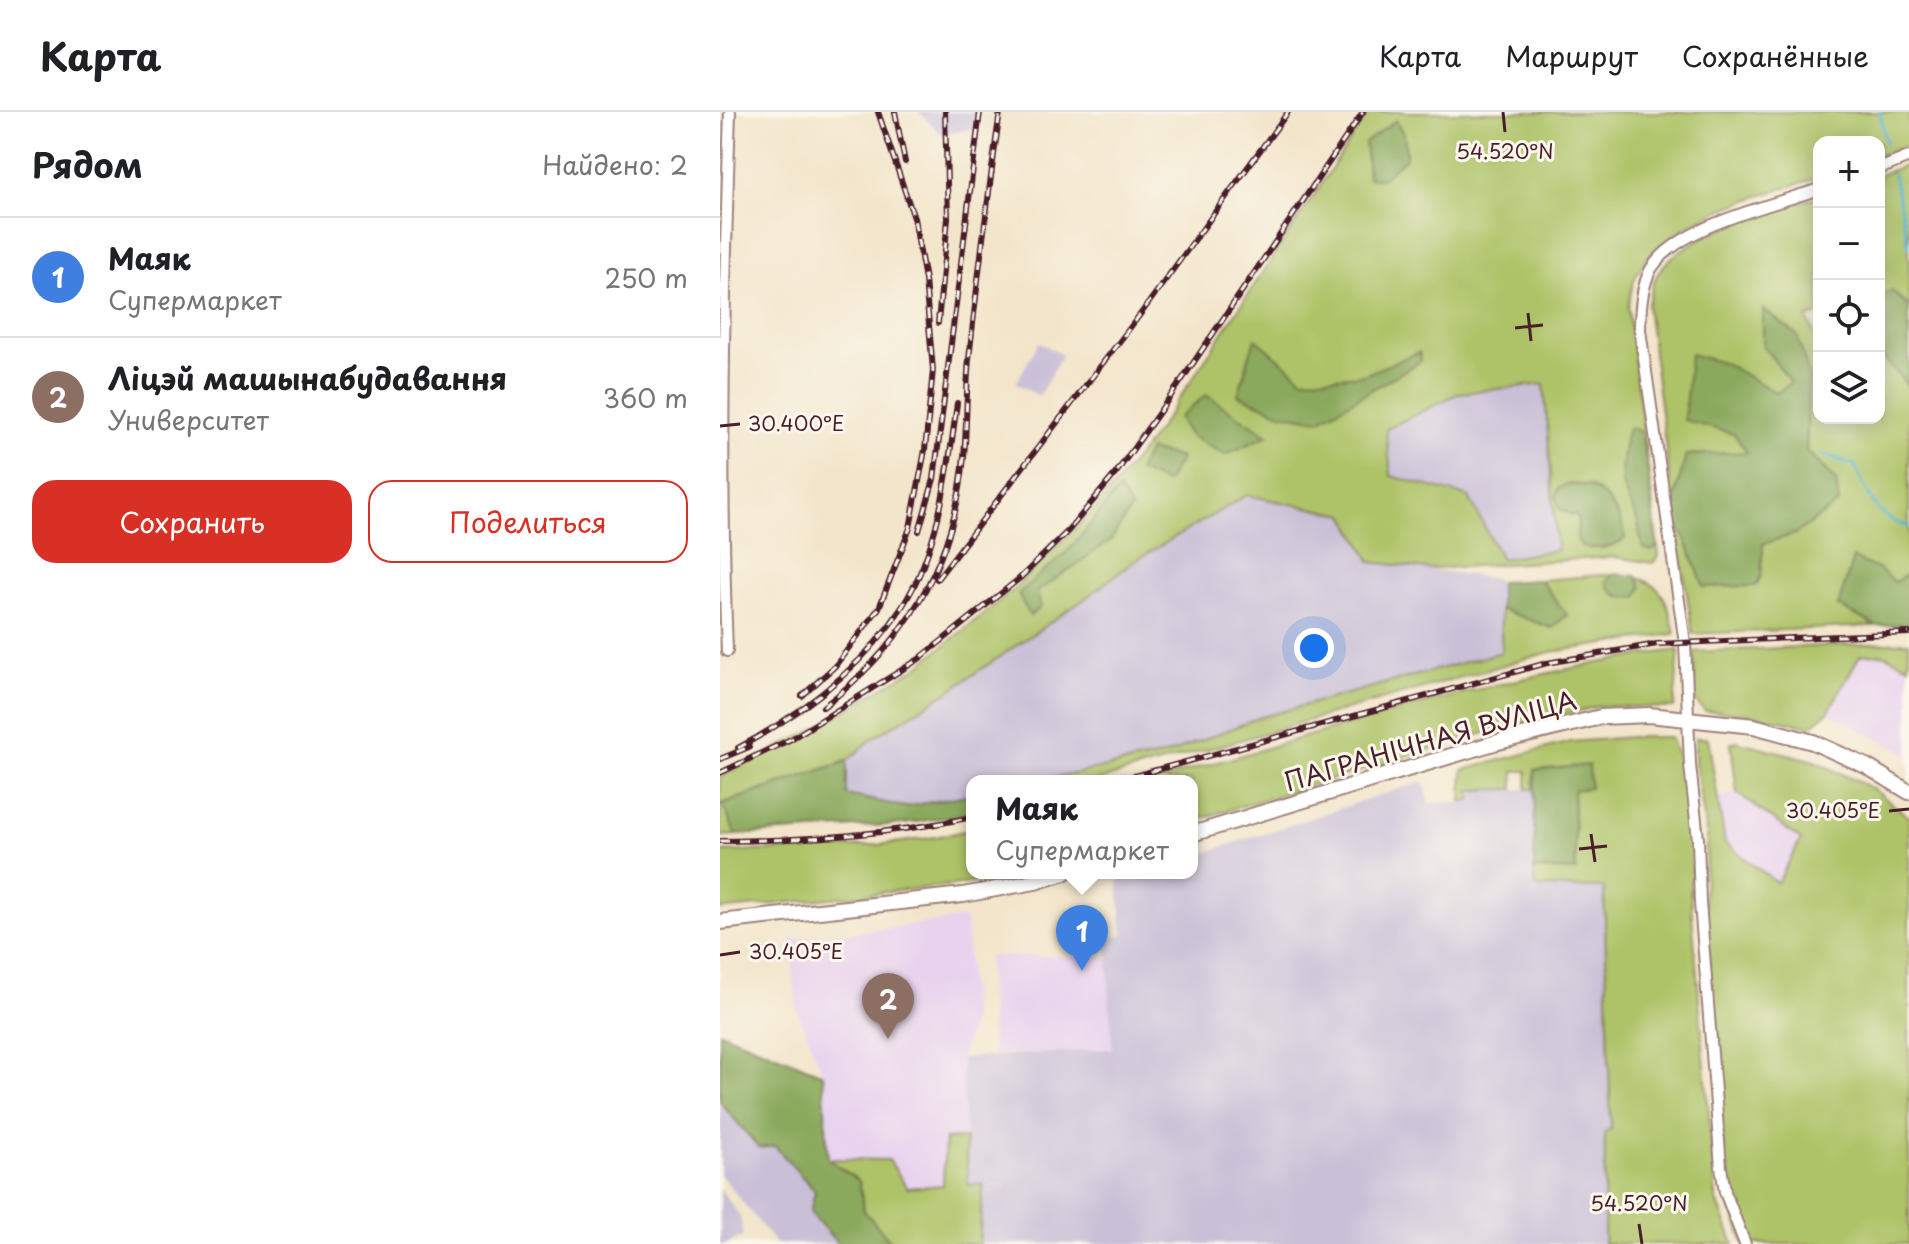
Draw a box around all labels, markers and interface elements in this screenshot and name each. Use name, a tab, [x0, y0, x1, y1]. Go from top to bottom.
text: Карта	[40, 27, 162, 84]
text: Карта	[1379, 34, 1461, 77]
text: Маршрут	[1505, 34, 1638, 77]
text: Сохранённые	[1682, 34, 1869, 77]
text: 54.520°N	[1456, 136, 1554, 166]
map controls	[1813, 136, 1885, 424]
button: +	[1813, 136, 1885, 208]
text: Рядом	[32, 138, 143, 190]
text: Найдено: 2	[542, 145, 688, 184]
button: −	[1813, 208, 1885, 280]
text: Маяк	[108, 235, 191, 280]
text: 1	[52, 258, 64, 297]
text: 250 m	[604, 258, 688, 297]
text: Супермаркет	[108, 280, 282, 319]
button: locate	[1813, 280, 1885, 352]
button: layers	[1813, 352, 1885, 424]
text: Ліцэй машынабудавання	[108, 355, 507, 400]
text: 2	[49, 378, 67, 417]
text: 360 m	[603, 378, 688, 417]
text: Университет	[108, 400, 269, 439]
text: 30.400°E	[748, 408, 844, 438]
button: Сохранить	[32, 480, 352, 563]
button: Поделиться	[368, 480, 688, 563]
your location	[1294, 628, 1334, 668]
street label: ПАГРАНІЧНАЯ ВУЛІЦА	[1279, 680, 1581, 800]
popup	[966, 775, 1198, 879]
text: Маяк	[995, 785, 1078, 830]
text: 30.405°E	[1786, 795, 1880, 825]
text: Супермаркет	[995, 830, 1169, 869]
pin: 1	[1056, 905, 1108, 971]
text: 30.405°E	[749, 936, 843, 966]
pin: 2	[862, 973, 914, 1039]
text: 54.520°N	[1590, 1188, 1688, 1218]

